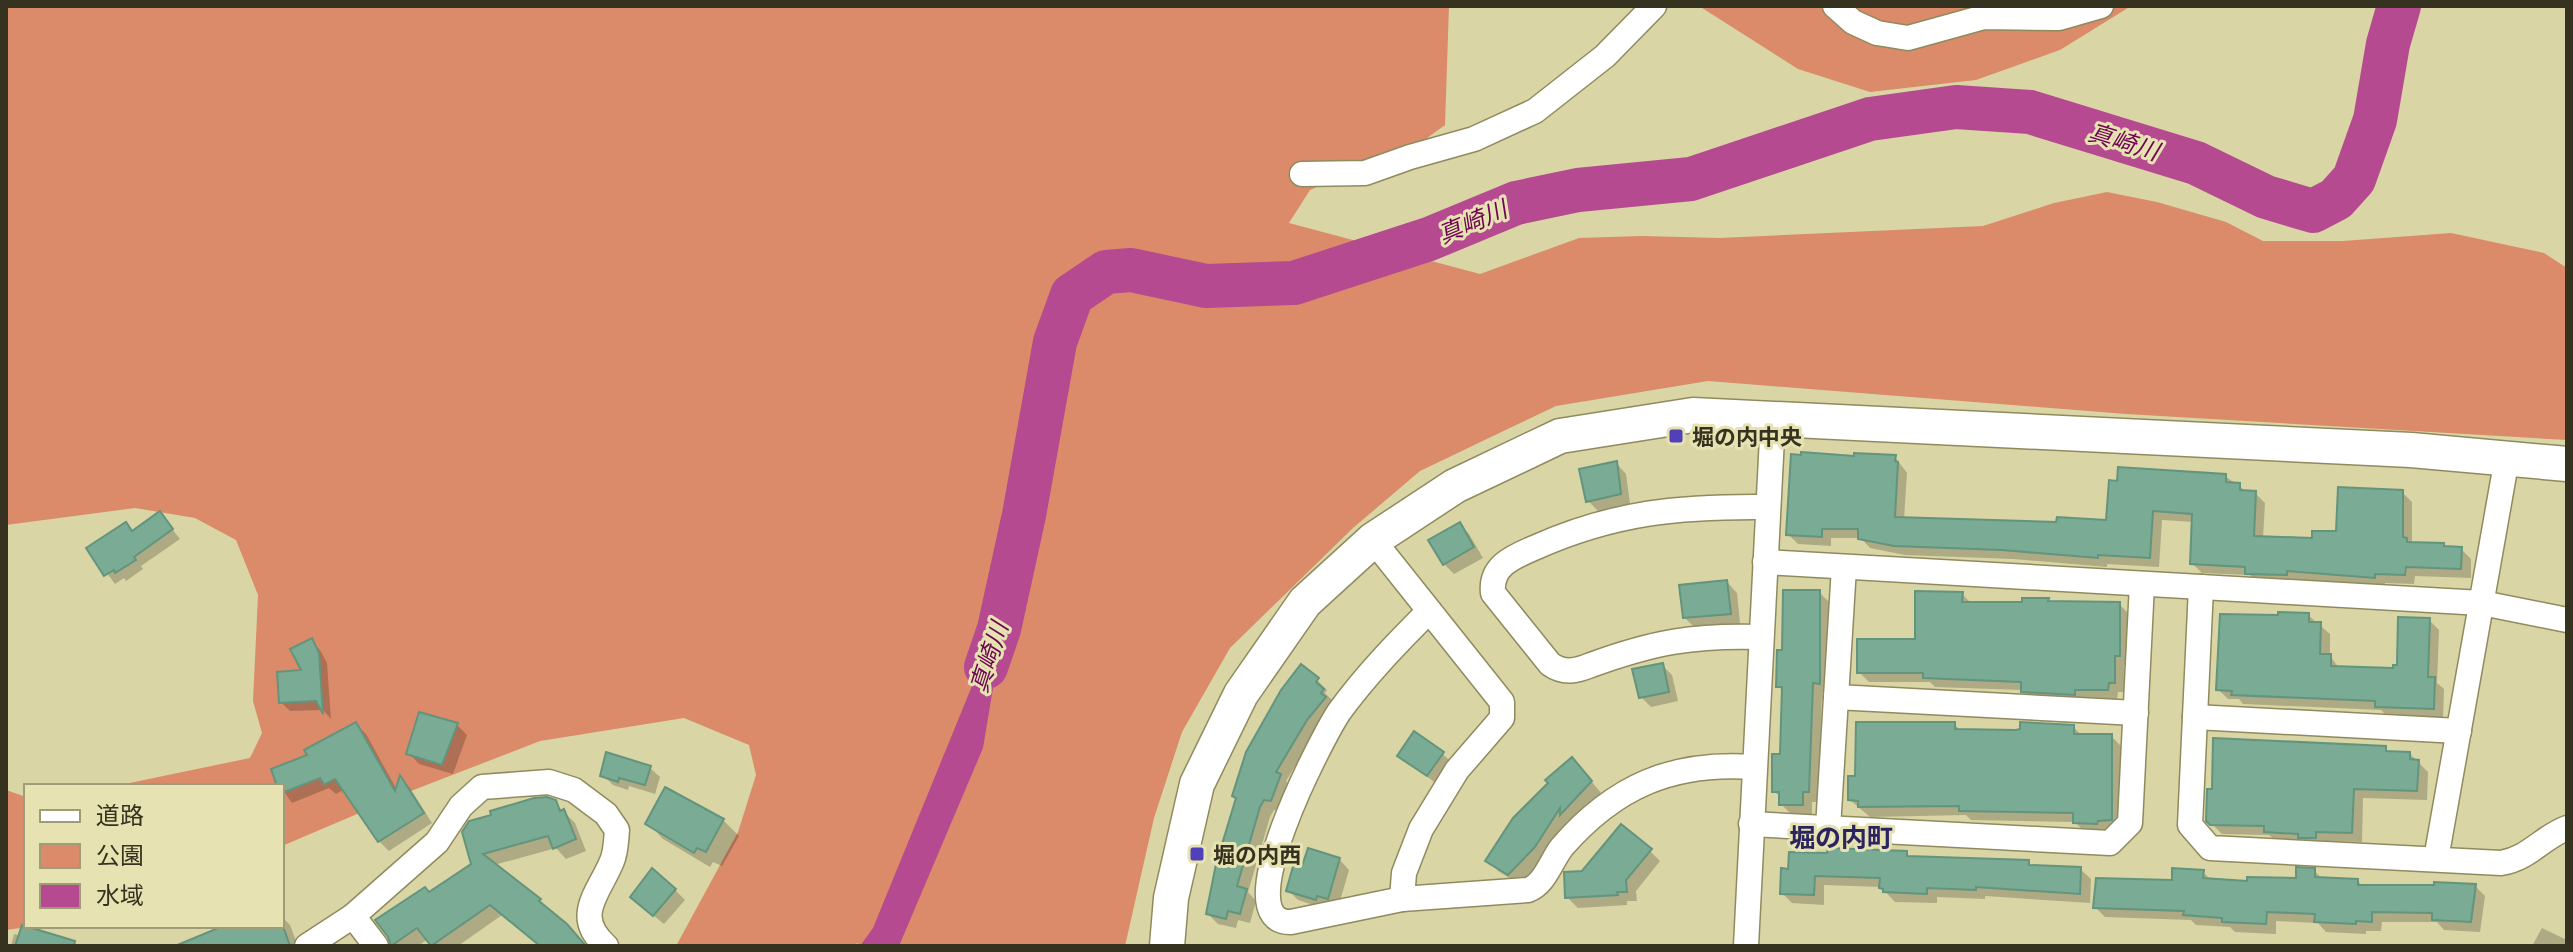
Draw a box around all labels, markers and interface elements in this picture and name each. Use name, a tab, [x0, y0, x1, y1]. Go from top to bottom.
water label: 真崎川	[2085, 115, 2166, 168]
water label: 真崎川	[1432, 191, 1514, 250]
place label: 堀の内中央	[1692, 421, 1802, 451]
marker: 堀の内中央	[1667, 427, 1685, 445]
water label: 真崎川	[961, 615, 1016, 696]
legend	[24, 784, 284, 928]
text: 道路	[96, 798, 144, 831]
district label: 堀の内町	[1789, 819, 1893, 855]
text: 公園	[96, 838, 144, 871]
place label: 堀の内西	[1213, 839, 1301, 869]
marker: 堀の内西	[1188, 845, 1206, 863]
text: 水域	[96, 878, 144, 911]

